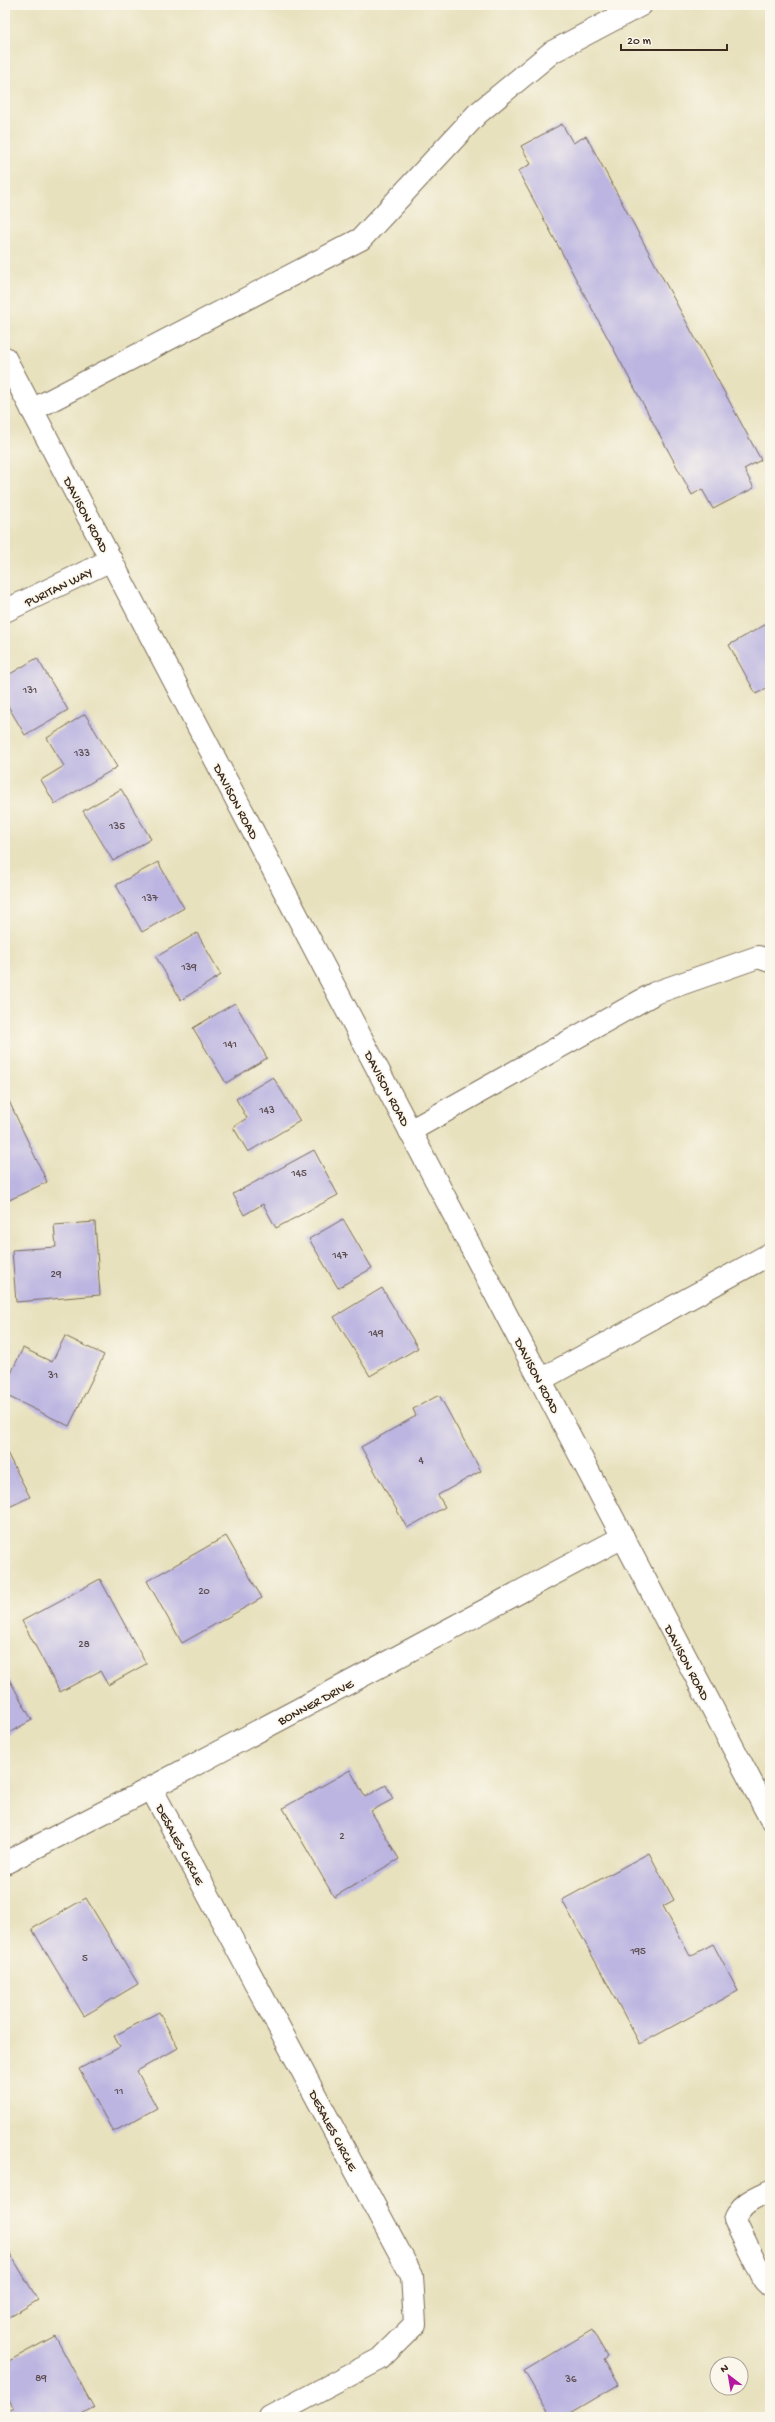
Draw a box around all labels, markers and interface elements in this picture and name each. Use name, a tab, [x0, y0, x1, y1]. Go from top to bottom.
scale bar	[621, 26, 727, 52]
text: 20 m	[627, 35, 652, 49]
street label: DAVISON ROAD	[58, 474, 111, 556]
street label: PURITAN WAY	[22, 565, 95, 612]
house number: 131	[22, 685, 37, 697]
house number: 133	[73, 748, 90, 760]
street label: DAVISON ROAD	[208, 761, 261, 843]
house number: 135	[108, 821, 125, 833]
house number: 137	[141, 893, 158, 905]
house number: 139	[180, 962, 197, 974]
house number: 141	[222, 1039, 237, 1051]
street label: DAVISON ROAD	[359, 1048, 412, 1130]
house number: 143	[258, 1105, 275, 1117]
house number: 145	[290, 1168, 307, 1180]
house number: 147	[331, 1250, 348, 1262]
house number: 29	[51, 1269, 62, 1281]
house number: 149	[367, 1328, 384, 1340]
street label: DAVISON ROAD	[509, 1335, 562, 1417]
house number: 31	[47, 1370, 58, 1382]
house number: 4	[418, 1455, 424, 1467]
house number: 20	[198, 1586, 210, 1598]
street label: DAVISON ROAD	[659, 1622, 712, 1704]
house number: 28	[78, 1639, 90, 1651]
street label: BONNER DRIVE	[275, 1677, 357, 1730]
street label: DESALES CIRCLE	[151, 1801, 207, 1889]
house number: 2	[339, 1831, 345, 1843]
house number: 195	[629, 1946, 646, 1958]
house number: 5	[82, 1953, 88, 1965]
house number: 11	[114, 2086, 123, 2098]
street label: DESALES CIRCLE	[304, 2087, 360, 2175]
north arrow	[709, 2356, 749, 2396]
text: N	[719, 2362, 731, 2376]
house number: 89	[35, 2373, 47, 2385]
house number: 36	[564, 2374, 577, 2386]

